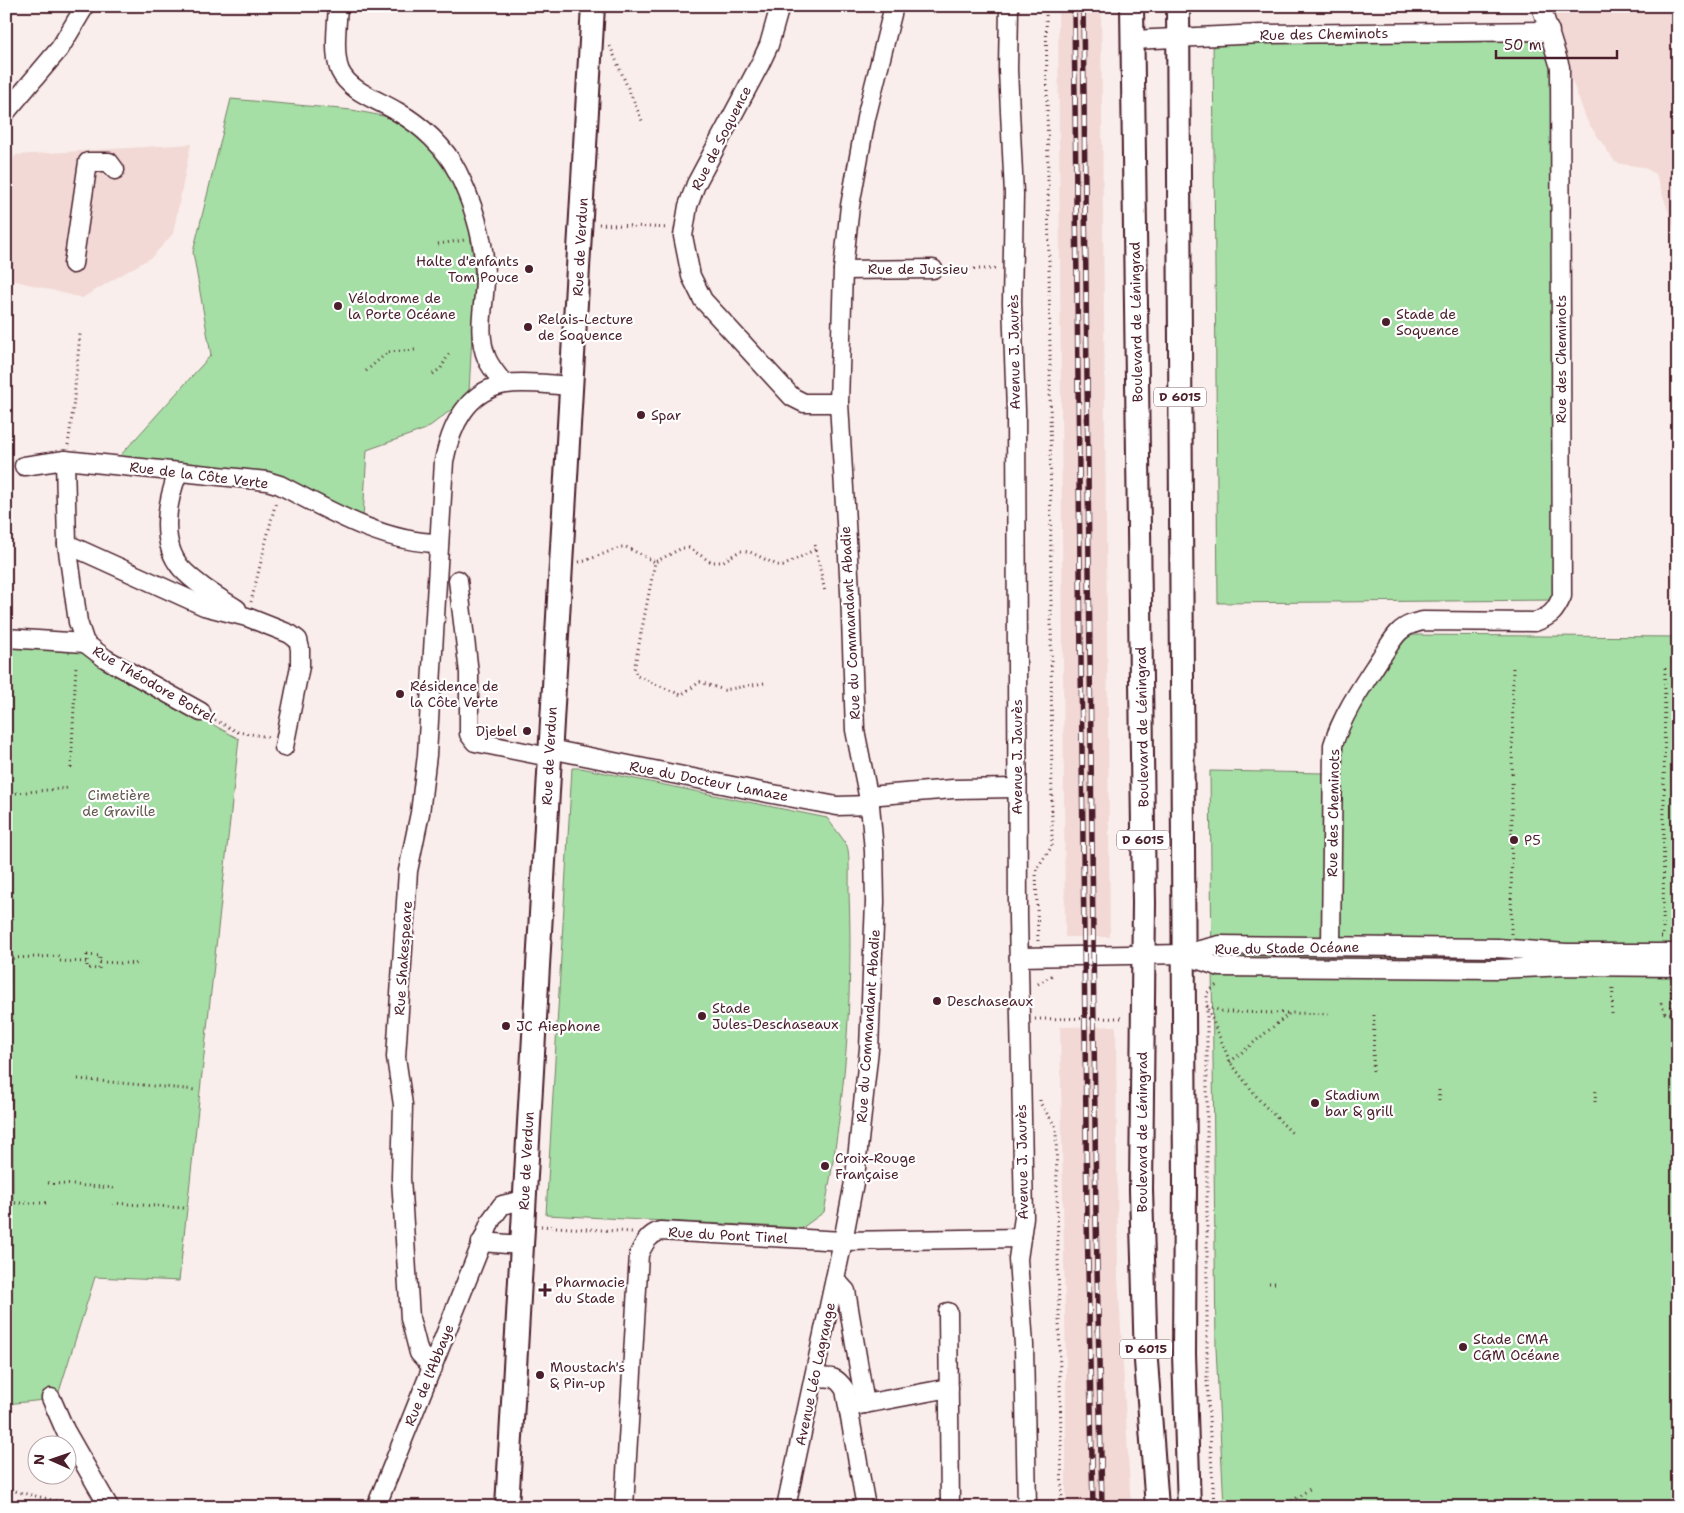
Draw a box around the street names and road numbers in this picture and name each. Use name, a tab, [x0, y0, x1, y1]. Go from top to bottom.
street label: Rue des Cheminots	[1260, 24, 1389, 44]
street label: Rue de Soquence	[687, 83, 755, 193]
street label: Rue de Verdun	[568, 197, 592, 297]
street label: Boulevard de Léningrad	[1126, 241, 1146, 403]
street label: Rue de Jussieu	[868, 260, 968, 278]
street label: Avenue J. Jaurès	[1004, 294, 1024, 410]
street label: Rue des Cheminots	[1552, 295, 1570, 423]
road number: D 6015	[1154, 388, 1206, 407]
street label: Rue de la Côte Verte	[128, 458, 270, 492]
street label: Rue du Commandant Abadie	[836, 526, 864, 720]
street label: Rue Théodore Botrel	[89, 641, 219, 727]
street label: Boulevard de Léningrad	[1132, 646, 1152, 808]
street label: Avenue J. Jaurès	[1008, 699, 1026, 815]
street label: Rue de Verdun	[537, 706, 561, 806]
street label: Rue des Cheminots	[1323, 748, 1343, 877]
street label: Rue du Docteur Lamaze	[628, 757, 790, 805]
road number: D 6015	[1117, 830, 1169, 850]
street label: Rue Shakespeare	[390, 900, 416, 1016]
street label: Rue du Commandant Abadie	[852, 929, 884, 1123]
street label: Rue du Stade Océane	[1214, 938, 1360, 958]
street label: Boulevard de Léningrad	[1133, 1051, 1151, 1212]
street label: Avenue J. Jaurès	[1012, 1104, 1032, 1220]
street label: Rue de Verdun	[514, 1111, 538, 1211]
street label: Rue du Pont Tinel	[668, 1223, 789, 1247]
street label: Avenue Léo Lagrange	[791, 1301, 839, 1447]
street label: Rue de l'Abbaye	[400, 1321, 458, 1429]
road number: D 6015	[1120, 1340, 1172, 1358]

